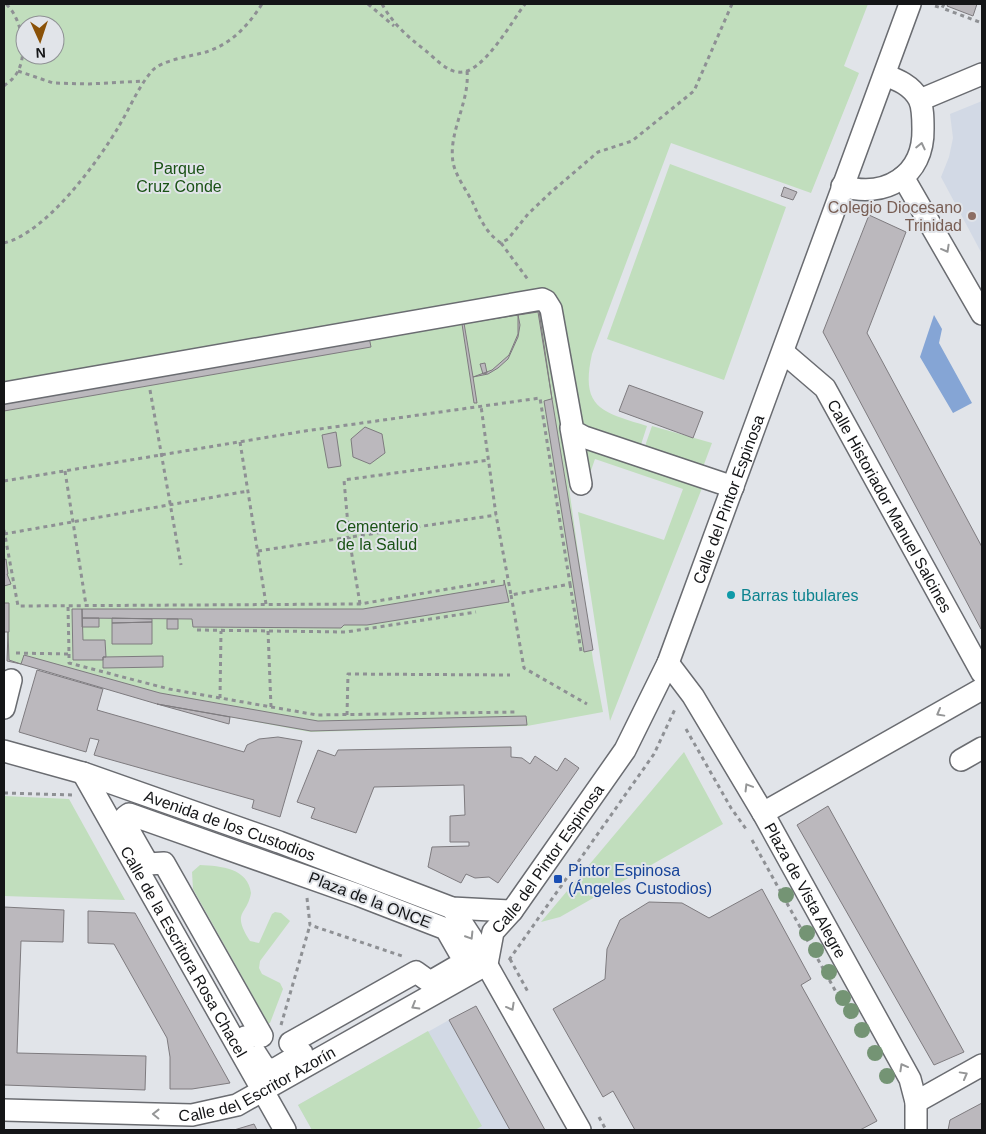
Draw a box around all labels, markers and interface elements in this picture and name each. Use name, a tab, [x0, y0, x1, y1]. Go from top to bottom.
north arrow	[15, 15, 65, 65]
text: N	[35, 45, 46, 61]
one-way arrow	[915, 142, 926, 151]
park label: Parque Cruz Conde	[136, 160, 222, 195]
place label: Colegio Diocesano Trinidad	[828, 199, 962, 234]
marker: Colegio Diocesano Trinidad	[966, 210, 978, 222]
one-way arrow	[940, 244, 950, 253]
street label: Calle Historiador Manuel Salcines	[825, 397, 955, 615]
street label: Calle del Pintor Espinosa	[689, 412, 767, 586]
park label: Cementerio de la Salud	[336, 518, 418, 553]
place label: Barras tubulares	[741, 587, 858, 604]
marker: Barras tubulares	[725, 589, 737, 601]
one-way arrow	[936, 707, 945, 717]
street label: Calle del Pintor Espinosa	[488, 781, 607, 936]
one-way arrow	[744, 783, 754, 792]
street label: Avenida de los Custodios	[142, 787, 318, 864]
street label: Plaza de Vista Alegre	[762, 820, 850, 961]
street label: Calle de la Escritora Rosa Chacel	[118, 843, 250, 1060]
place label: Pintor Espinosa (Ángeles Custodios)	[568, 862, 712, 897]
street label: Plaza de la ONCE	[306, 869, 434, 931]
marker: Pintor Espinosa (Ángeles Custodios)	[552, 873, 564, 885]
one-way arrow	[464, 930, 474, 939]
one-way arrow	[411, 1000, 420, 1010]
one-way arrow	[505, 1002, 515, 1011]
street label: Calle del Escritor Azorín	[178, 1043, 338, 1124]
one-way arrow	[899, 1063, 909, 1072]
one-way arrow	[959, 1071, 968, 1081]
one-way arrow	[152, 1108, 160, 1119]

